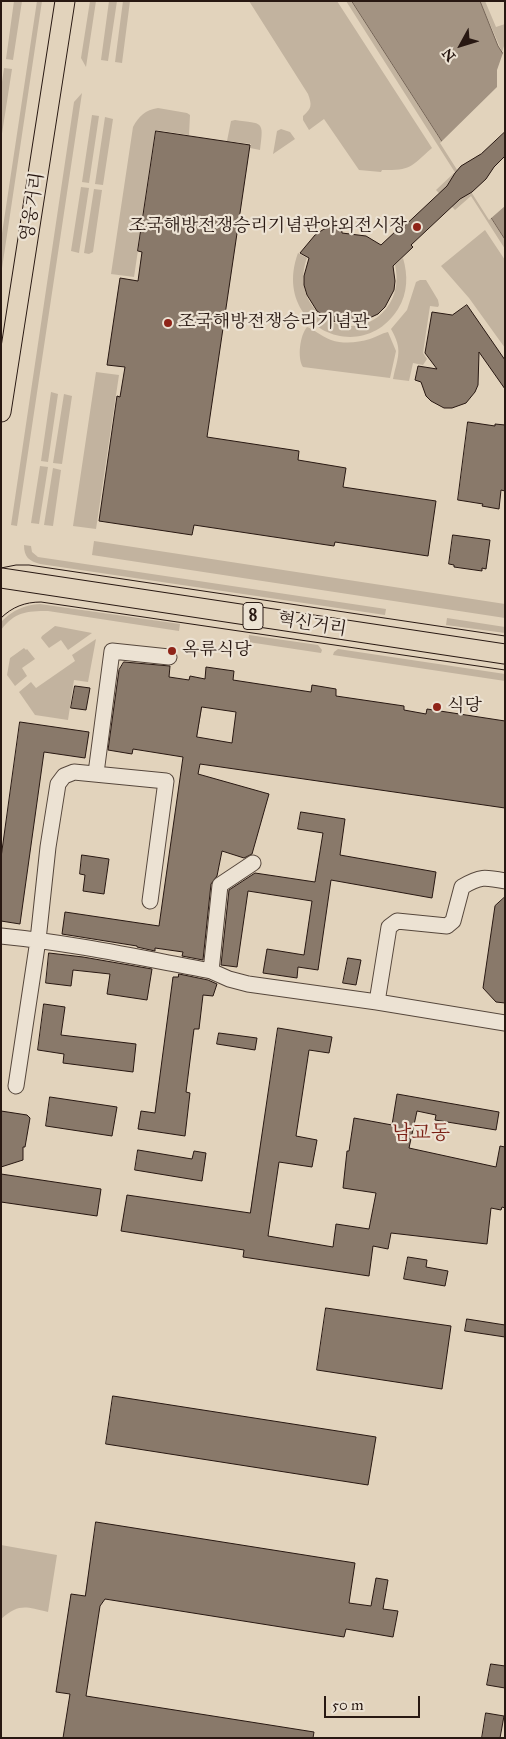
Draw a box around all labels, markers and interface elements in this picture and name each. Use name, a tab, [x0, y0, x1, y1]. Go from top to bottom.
north arrow	[436, 20, 486, 70]
text: N	[439, 45, 459, 65]
street label: 영웅거리	[17, 171, 49, 243]
place label: 조국해방전쟁승리기념관야외전시장	[129, 216, 407, 238]
marker: 조국해방전쟁승리기념관야외전시장	[411, 221, 423, 233]
place label: 조국해방전쟁승리기념관	[178, 312, 369, 334]
marker: 조국해방전쟁승리기념관	[162, 317, 174, 329]
road number: 8	[243, 602, 263, 630]
street label: 혁신거리	[276, 609, 348, 641]
place label: 옥류식당	[182, 640, 252, 662]
marker: 옥류식당	[166, 645, 178, 657]
place label: 식당	[447, 696, 482, 718]
marker: 식당	[431, 701, 443, 713]
district label: 남교동	[392, 1122, 450, 1146]
scale bar	[326, 1686, 422, 1718]
text: 50 m	[332, 1696, 364, 1714]

